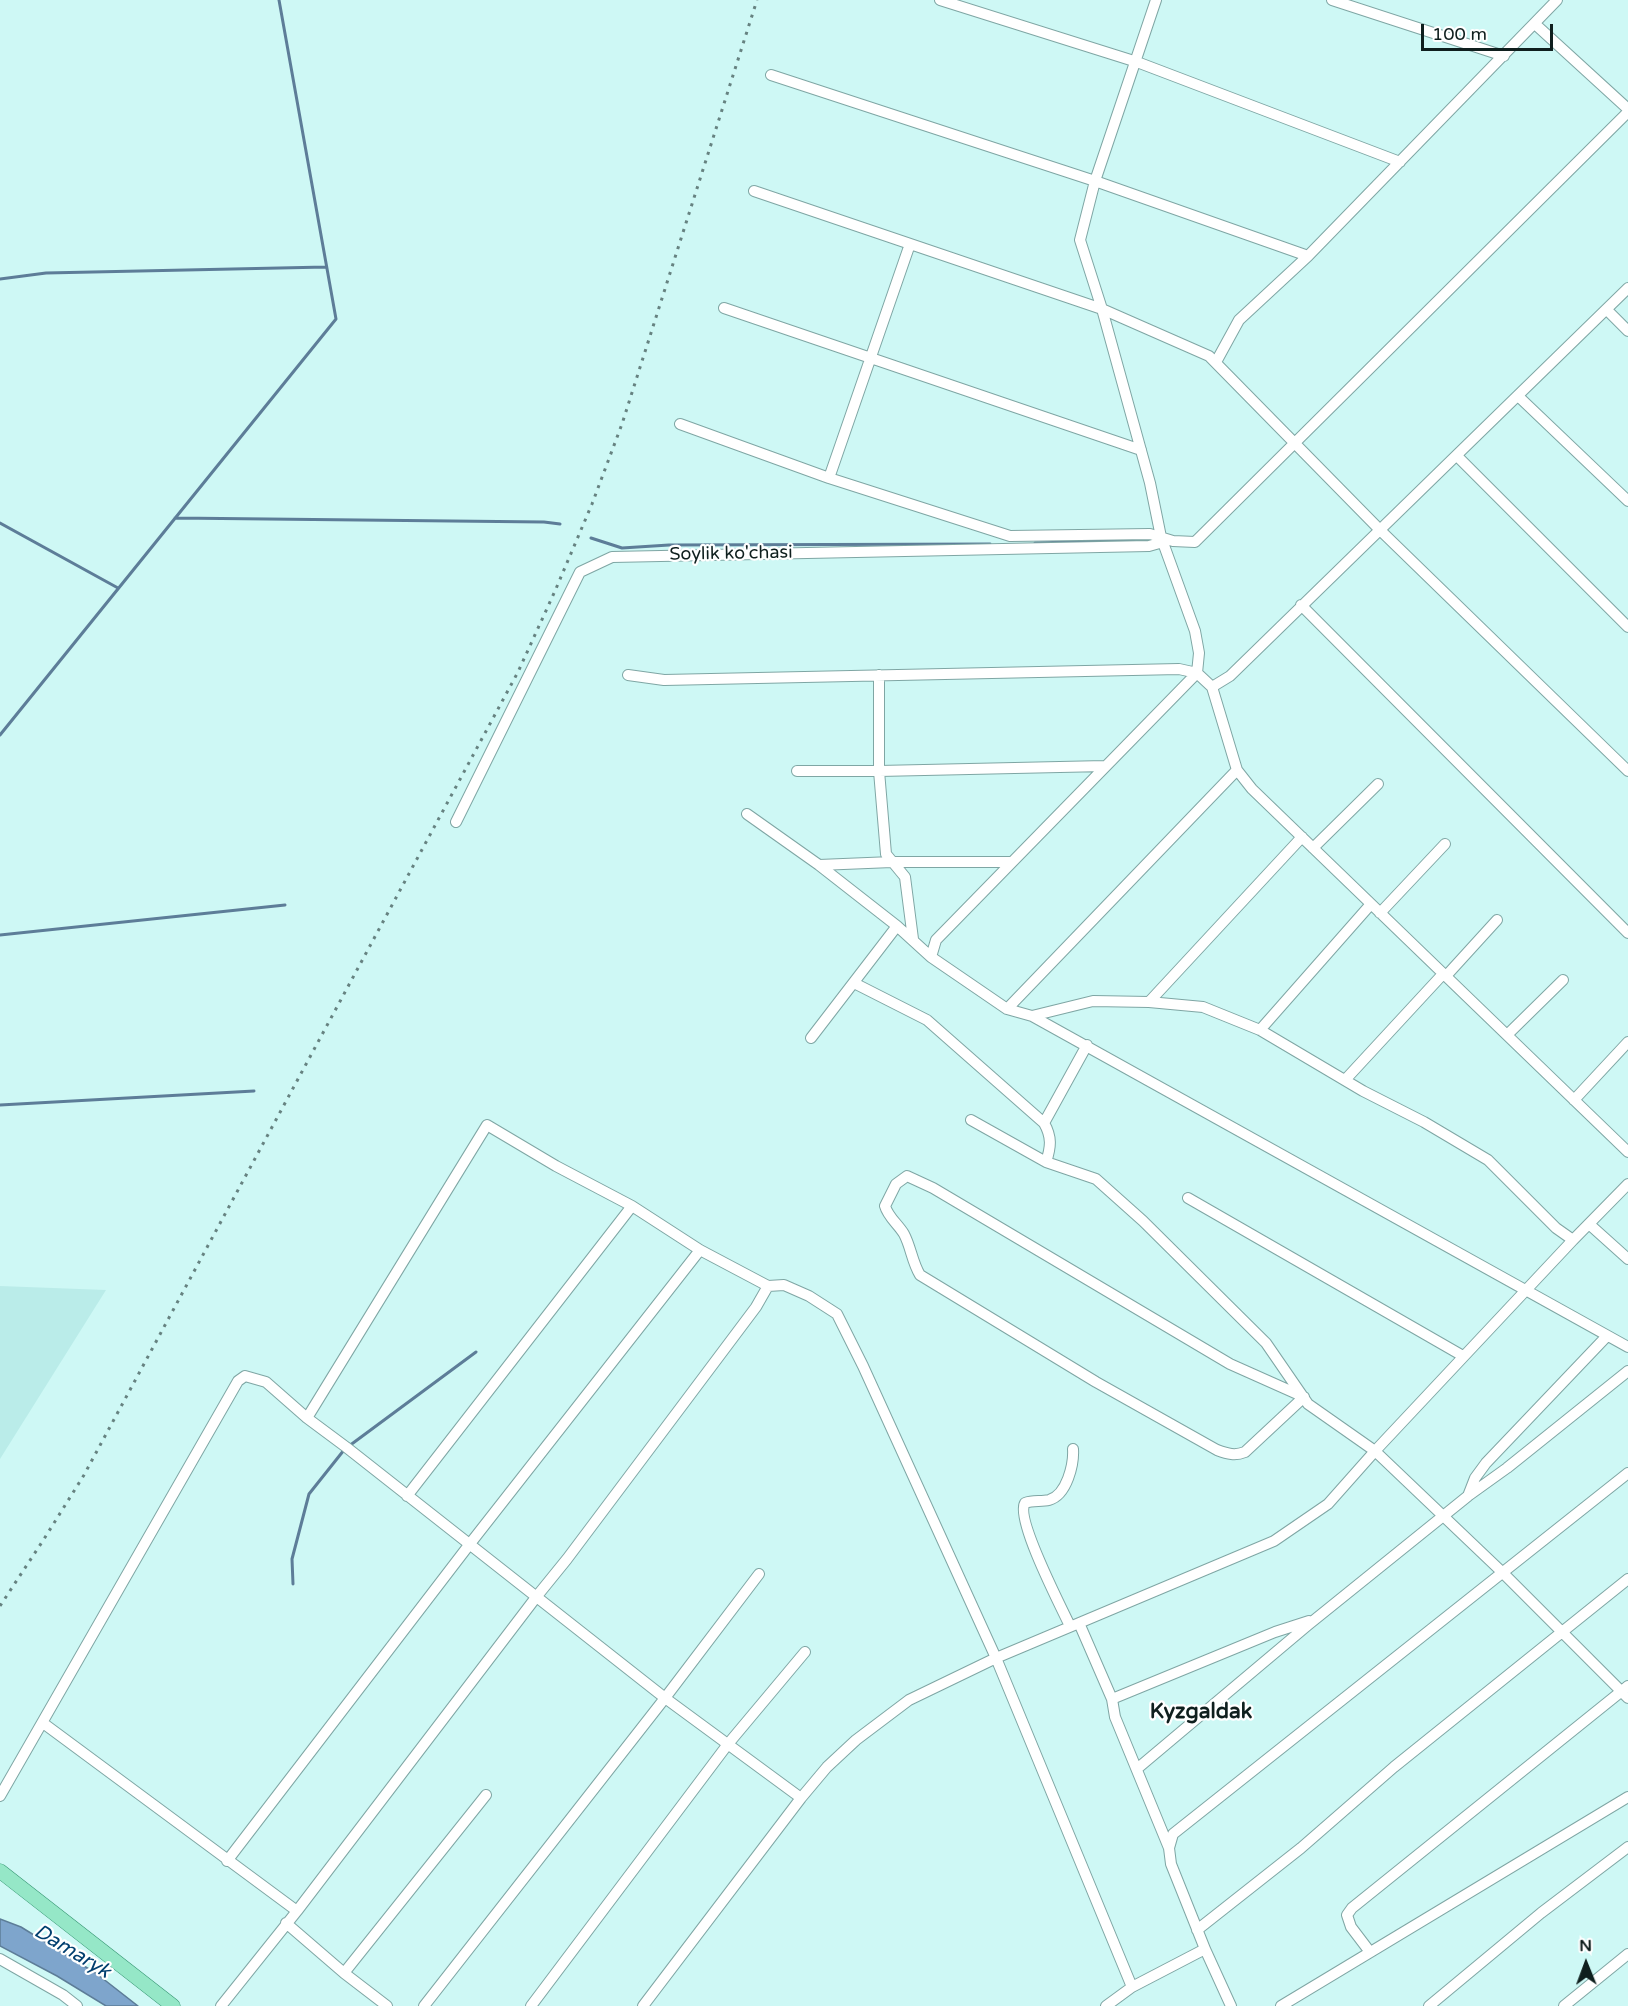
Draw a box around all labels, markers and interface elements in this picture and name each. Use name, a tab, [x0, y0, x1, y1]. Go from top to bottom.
scale bar	[1424, 12, 1556, 50]
text: 100 m	[1432, 23, 1487, 45]
street label: Soylik ko'chasi	[669, 542, 793, 566]
district label: Kyzgaldak	[1150, 1699, 1252, 1725]
water label: Damaryk	[29, 1920, 115, 1984]
north arrow	[1556, 1934, 1616, 1994]
text: N	[1579, 1936, 1592, 1956]

